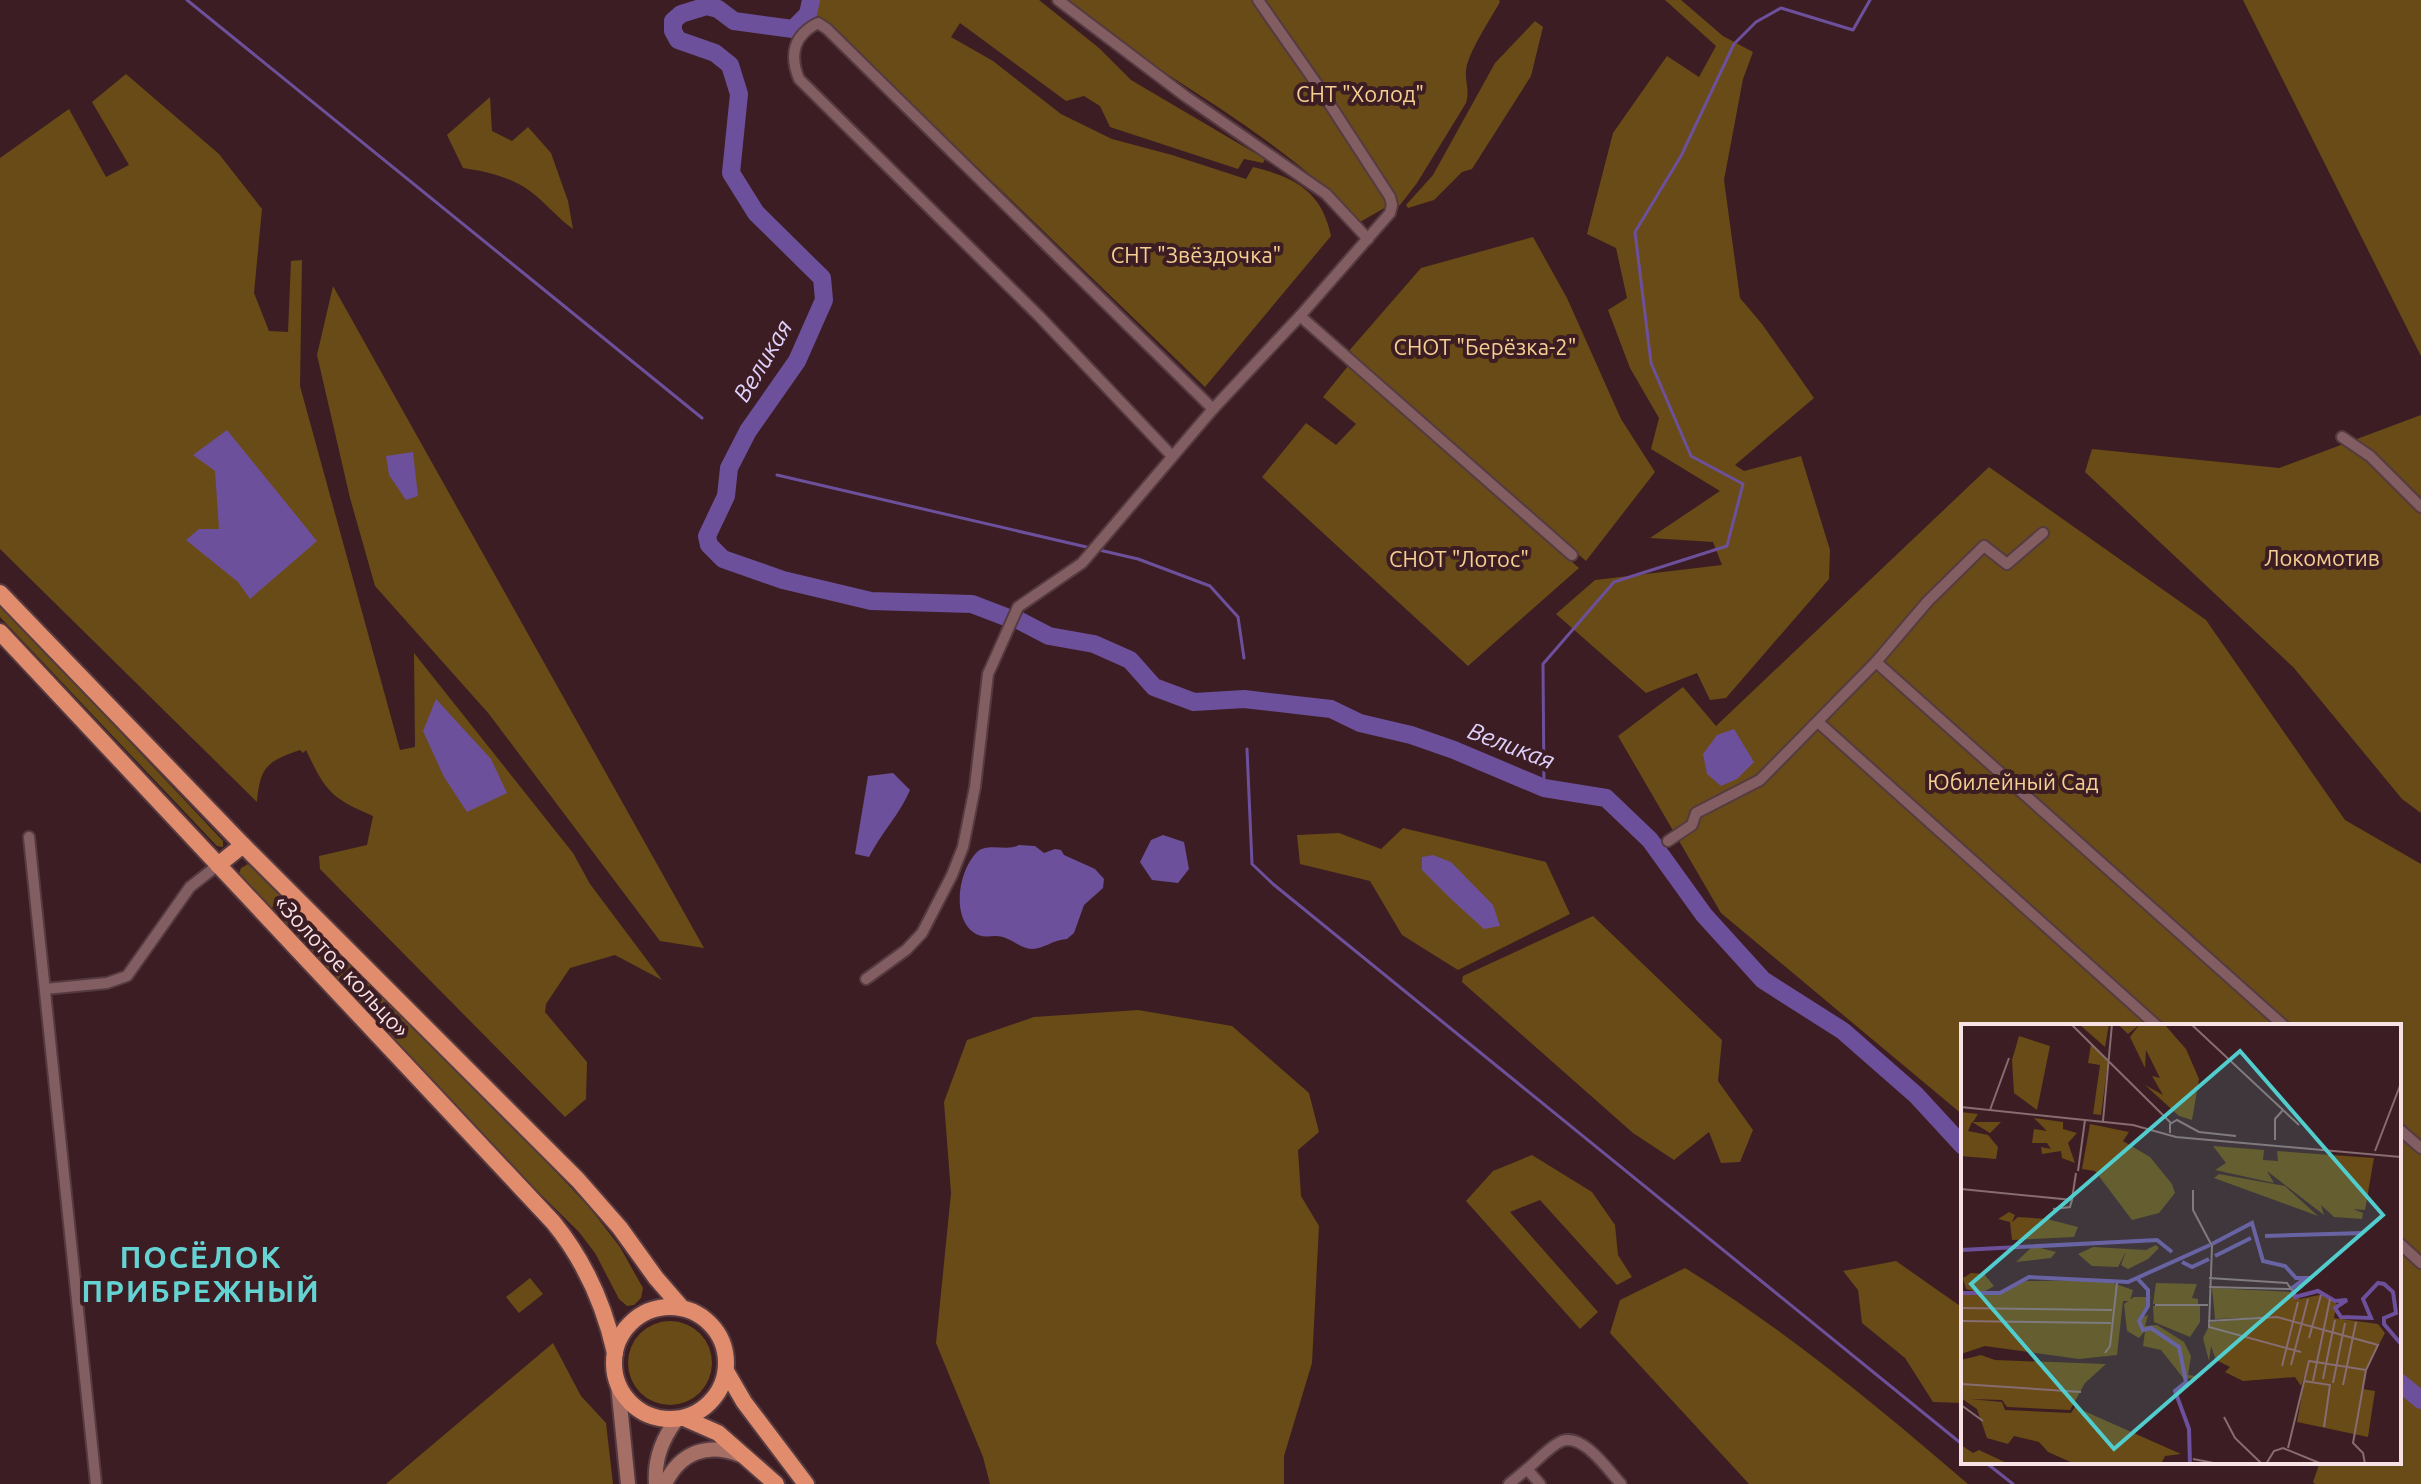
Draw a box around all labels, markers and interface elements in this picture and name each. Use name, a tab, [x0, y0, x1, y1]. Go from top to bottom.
park label: СНТ "Холод"	[1296, 81, 1424, 106]
park label: СНТ "Звёздочка"	[1111, 242, 1281, 267]
water label: Великая	[728, 315, 797, 406]
park label: СНОТ "Берёзка-2"	[1393, 334, 1577, 359]
park label: Локомотив	[2264, 545, 2380, 570]
park label: СНОТ "Лотос"	[1389, 546, 1529, 571]
water label: Великая	[1464, 717, 1558, 774]
park label: Юбилейный Сад	[1927, 769, 2099, 794]
street label: «Золотое кольцо»	[270, 889, 415, 1042]
inset map	[1961, 1024, 2401, 1464]
district label: ПОСЁЛОК ПРИБРЕЖНЫЙ	[81, 1240, 321, 1308]

